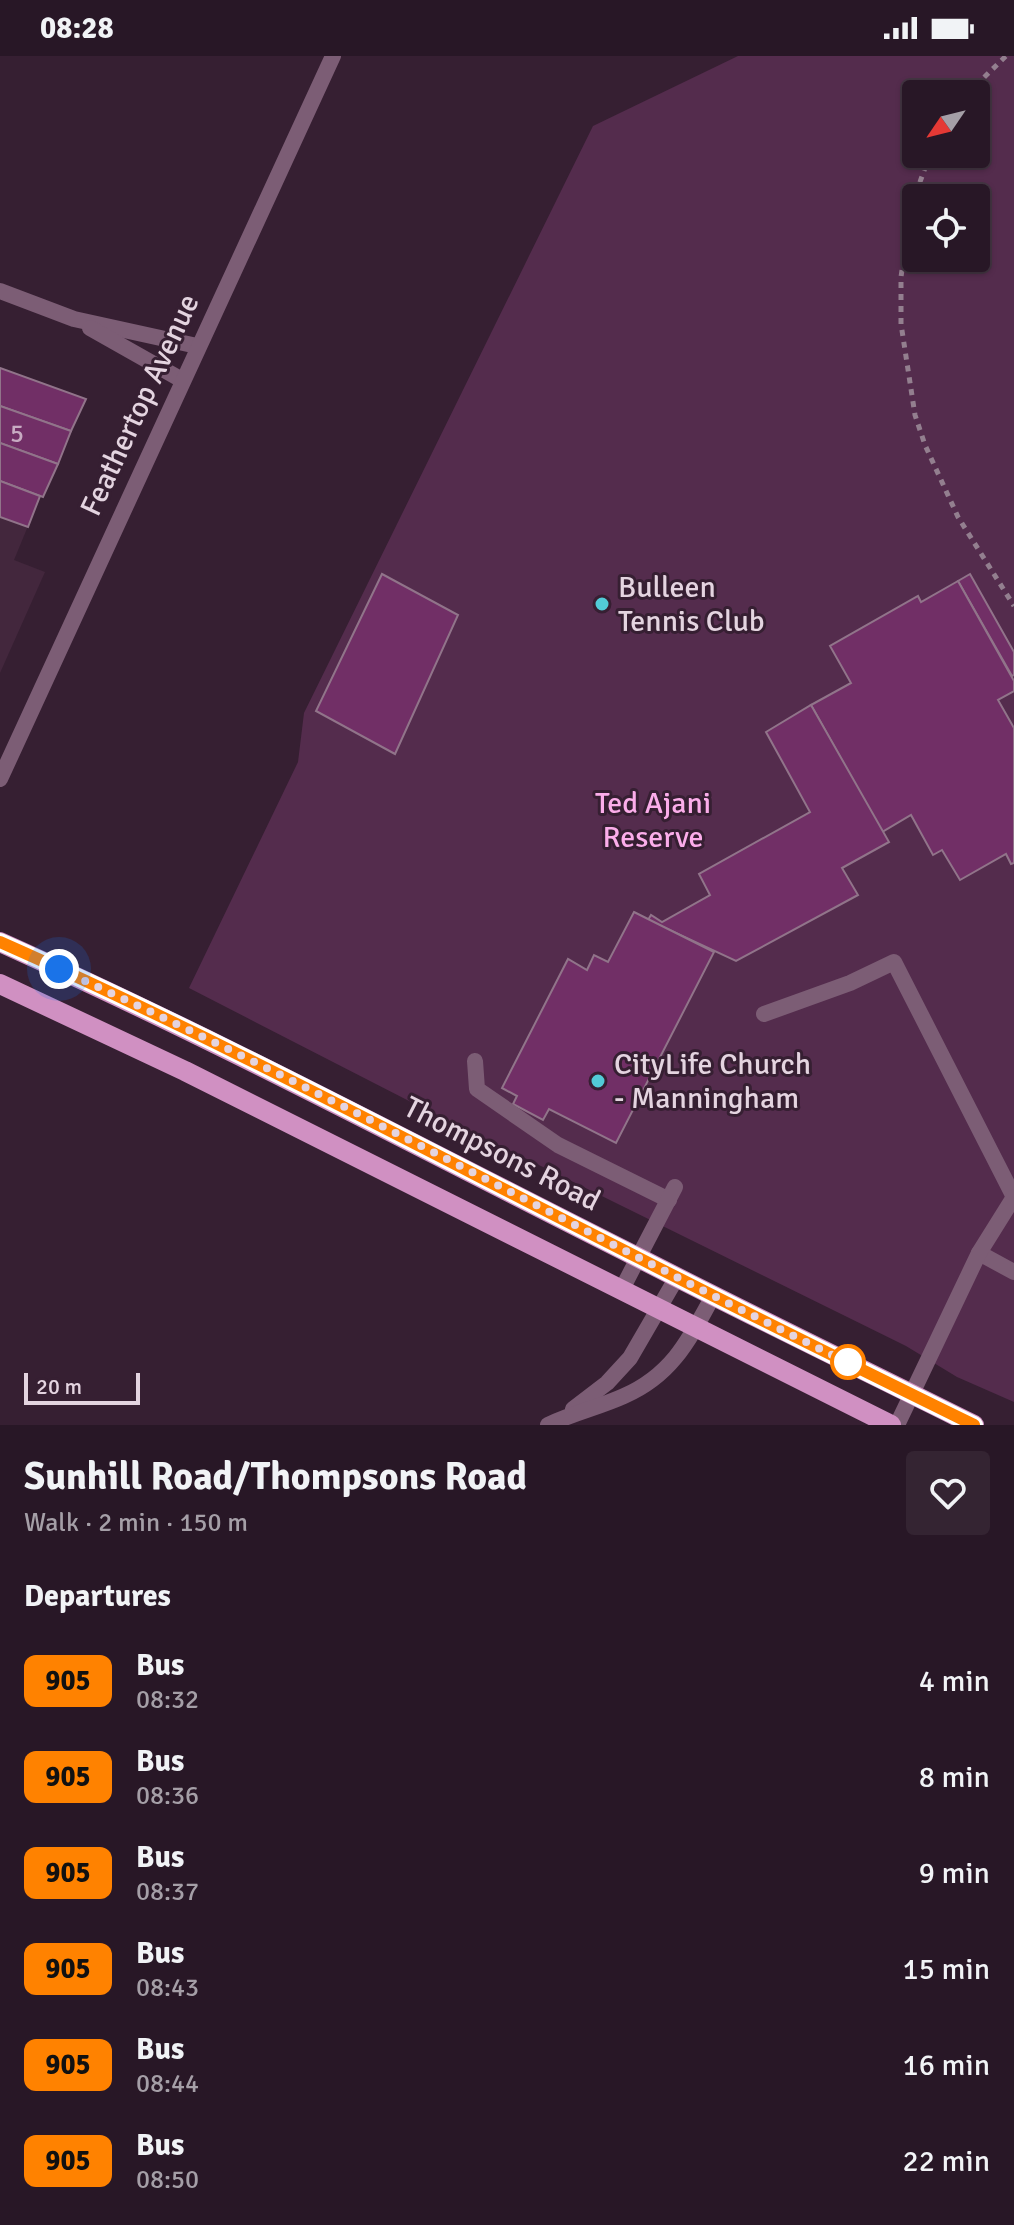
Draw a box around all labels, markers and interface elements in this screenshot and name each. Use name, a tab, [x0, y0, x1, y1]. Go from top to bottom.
text: 08:28	[40, 10, 114, 47]
north arrow	[902, 80, 990, 168]
map controls	[902, 80, 990, 272]
button: locate	[902, 184, 990, 272]
street label: Feathertop Avenue	[72, 288, 208, 522]
house number: 5	[10, 418, 24, 450]
place label: Bulleen Tennis Club	[618, 569, 765, 640]
marker: Bulleen Tennis Club	[593, 595, 611, 613]
park label: Ted Ajani Reserve	[595, 785, 711, 856]
your location	[39, 949, 79, 989]
place label: CityLife Church - Manningham	[614, 1046, 811, 1117]
marker: CityLife Church - Manningham	[589, 1072, 607, 1090]
street label: Thompsons Road	[398, 1089, 606, 1219]
unlabelled marker	[831, 1345, 865, 1379]
scale bar	[24, 1369, 140, 1405]
text: 20 m	[36, 1373, 82, 1400]
button: heart	[906, 1451, 990, 1535]
text: Sunhill Road/Thompsons Road	[24, 1453, 527, 1500]
text: Walk · 2 min · 150 m	[24, 1507, 248, 1539]
text: Departures	[24, 1578, 171, 1615]
text: Bus	[136, 1647, 184, 1684]
text: 4 min	[919, 1663, 990, 1700]
text: 905	[45, 1664, 91, 1698]
text: 08:32	[136, 1684, 199, 1716]
text: Bus	[136, 1743, 184, 1780]
text: 8 min	[919, 1759, 990, 1796]
text: 905	[45, 1760, 91, 1794]
text: 08:36	[136, 1780, 199, 1812]
text: Bus	[136, 1839, 184, 1876]
text: 9 min	[919, 1855, 990, 1892]
text: 905	[45, 1856, 91, 1890]
text: 08:37	[136, 1876, 199, 1908]
text: Bus	[136, 1935, 184, 1972]
text: 15 min	[903, 1951, 990, 1988]
text: 905	[45, 1952, 91, 1986]
text: 08:43	[136, 1972, 199, 2004]
text: Bus	[136, 2031, 184, 2068]
text: 16 min	[903, 2047, 990, 2084]
text: 905	[45, 2048, 91, 2082]
text: 08:44	[136, 2068, 199, 2100]
text: Bus	[136, 2127, 184, 2164]
text: 22 min	[903, 2143, 990, 2180]
text: 905	[45, 2144, 91, 2178]
text: 08:50	[136, 2164, 199, 2196]

